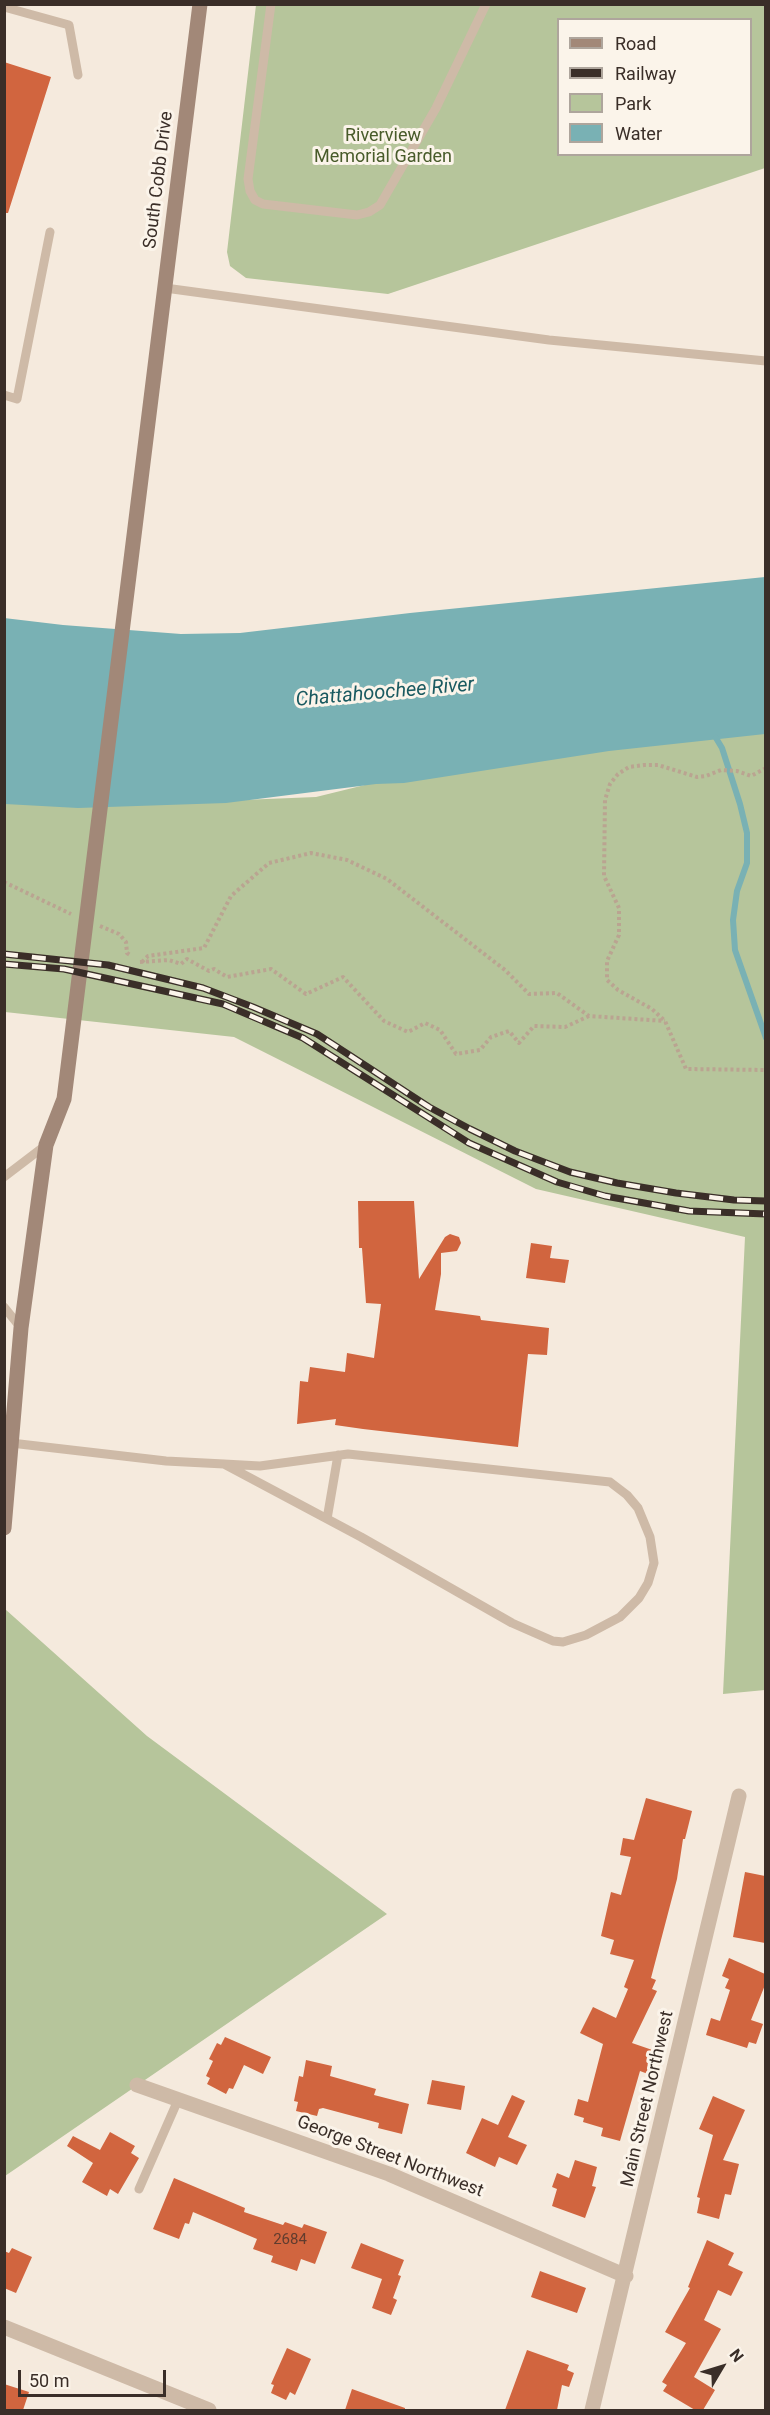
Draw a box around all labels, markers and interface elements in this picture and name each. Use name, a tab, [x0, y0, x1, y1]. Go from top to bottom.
legend	[557, 18, 752, 156]
text: Road	[615, 33, 656, 54]
text: Railway	[615, 63, 676, 84]
text: Park	[615, 93, 651, 114]
street label: South Cobb Drive	[140, 110, 178, 250]
text: Water	[615, 123, 662, 144]
park label: Riverview Memorial Garden	[314, 125, 452, 168]
water label: Chattahoochee River	[295, 673, 475, 713]
street label: Main Street Northwest	[617, 2009, 679, 2189]
street label: George Street Northwest	[294, 2111, 486, 2203]
house number: 2684	[273, 2231, 307, 2249]
north arrow	[692, 2337, 752, 2397]
text: N	[726, 2345, 748, 2366]
scale bar	[21, 2358, 170, 2396]
text: 50 m	[29, 2370, 69, 2391]

